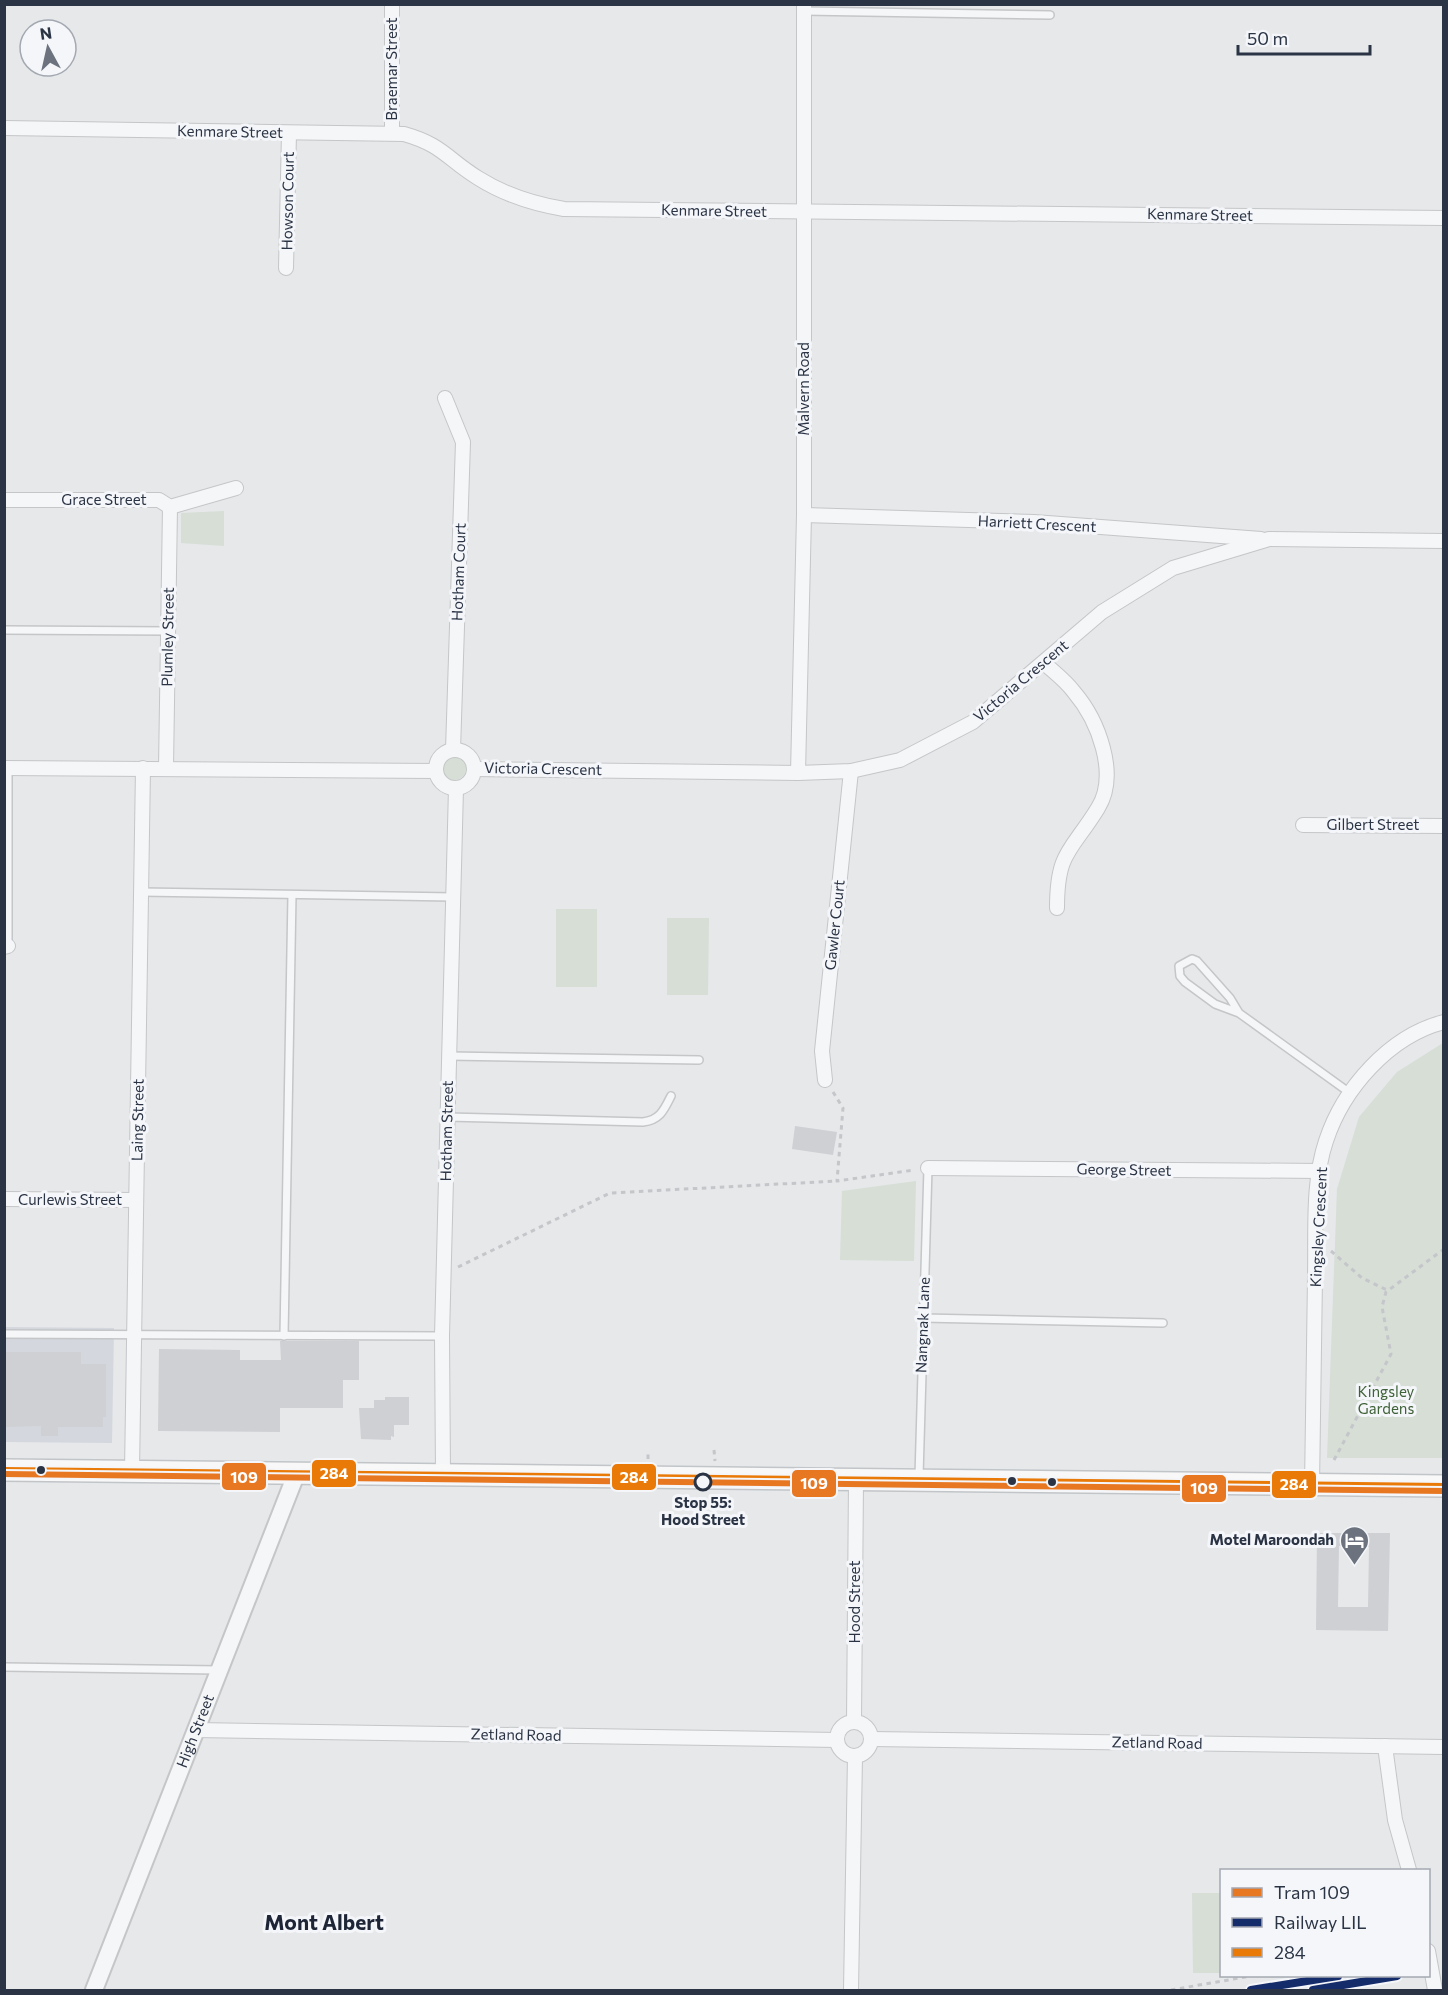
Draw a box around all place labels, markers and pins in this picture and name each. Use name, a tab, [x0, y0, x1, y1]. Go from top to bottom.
unlabelled marker	[35, 1464, 47, 1476]
marker: Stop 55: Hood Street	[694, 1473, 712, 1491]
unlabelled marker	[1006, 1475, 1018, 1487]
unlabelled marker	[1046, 1476, 1058, 1488]
place label: Stop 55: Hood Street	[661, 1493, 745, 1528]
hotel icon: Motel Maroondah	[1339, 1524, 1371, 1566]
place label: Motel Maroondah	[1209, 1530, 1334, 1548]

